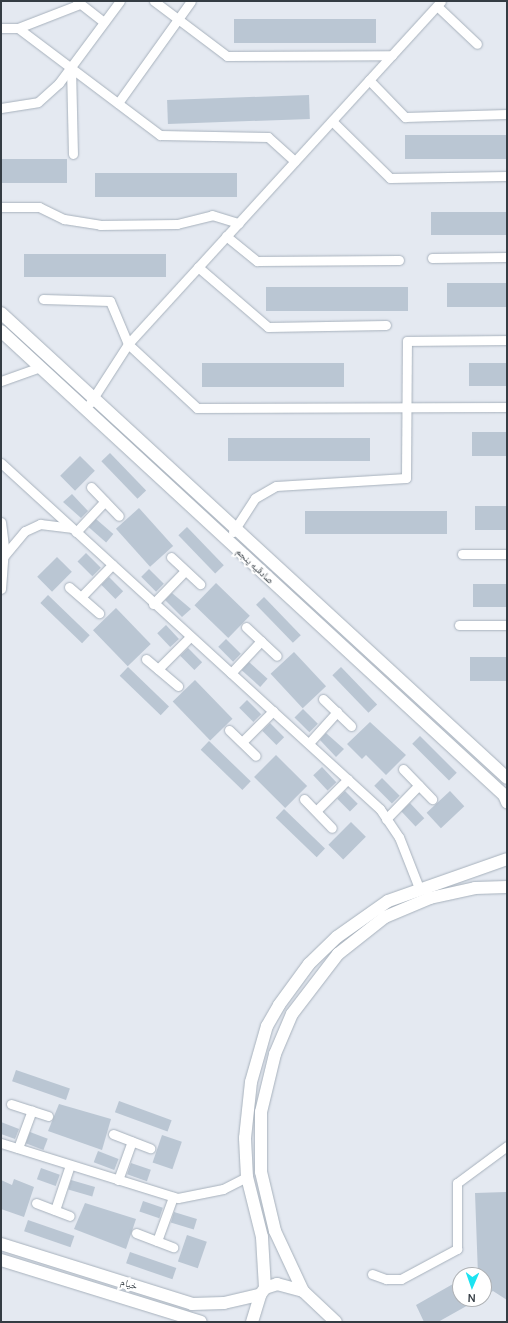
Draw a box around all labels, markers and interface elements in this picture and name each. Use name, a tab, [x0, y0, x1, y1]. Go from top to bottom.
street label: صادقیه پنجم	[234, 546, 276, 586]
north arrow	[452, 1267, 492, 1307]
street label: خیام	[119, 1276, 139, 1292]
text: N	[467, 1291, 476, 1306]

